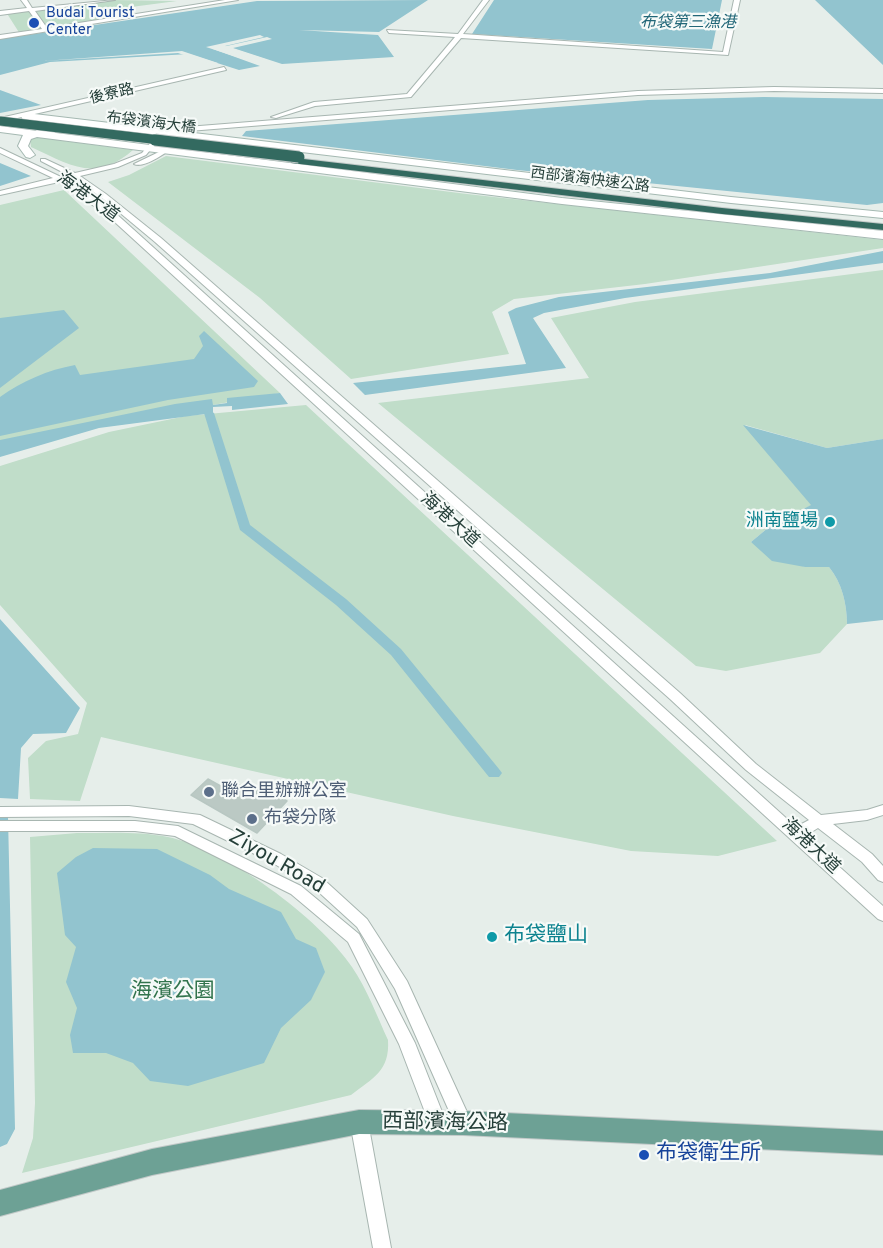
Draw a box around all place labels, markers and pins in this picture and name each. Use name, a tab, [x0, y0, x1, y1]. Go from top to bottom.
place label: Budai Tourist Center	[46, 5, 134, 40]
marker: Budai Tourist Center	[27, 16, 41, 30]
place label: 洲南鹽場	[746, 511, 818, 533]
marker: 洲南鹽場	[823, 515, 837, 529]
place label: 聯合里辦辦公室	[221, 781, 347, 803]
marker: 聯合里辦辦公室	[202, 785, 216, 799]
place label: 布袋分隊	[264, 808, 336, 830]
marker: 布袋分隊	[245, 812, 259, 826]
place label: 布袋鹽山	[504, 924, 588, 950]
marker: 布袋鹽山	[485, 930, 499, 944]
place label: 布袋衛生所	[656, 1142, 761, 1168]
marker: 布袋衛生所	[637, 1148, 651, 1162]

